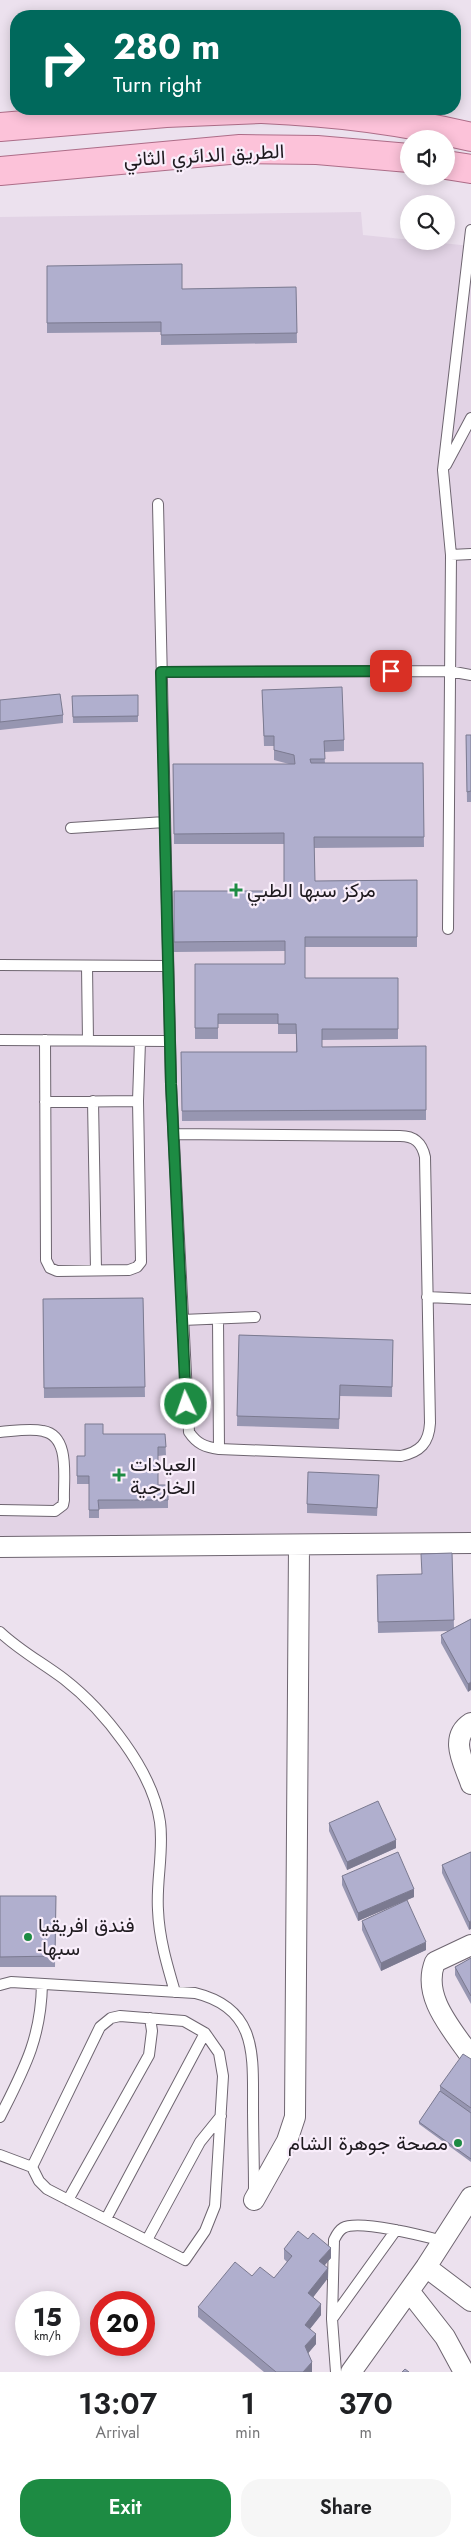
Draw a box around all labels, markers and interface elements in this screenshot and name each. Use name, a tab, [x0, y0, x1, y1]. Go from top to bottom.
text: 280 m	[113, 22, 220, 72]
icon: right	[30, 30, 95, 95]
text: Turn right	[113, 68, 201, 100]
map controls	[400, 130, 455, 250]
button: sound	[400, 130, 455, 185]
street label: الطريق الدائري الثاني	[123, 137, 285, 176]
button: search	[400, 195, 455, 250]
pin	[370, 650, 412, 692]
icon: arrive	[377, 657, 405, 685]
place label: مركز سبها الطبي	[247, 876, 376, 907]
marker: مركز سبها الطبي	[229, 883, 243, 897]
position arrow	[159, 1377, 211, 1429]
place label: العيادات الخارجية	[130, 1450, 196, 1502]
marker: العيادات الخارجية	[112, 1468, 126, 1482]
place label: فندق افريقيا -سبها	[38, 1911, 135, 1963]
marker: فندق افريقيا -سبها	[22, 1931, 34, 1943]
place label: مصحة جوهرة الشام	[288, 2129, 448, 2158]
marker: مصحة جوهرة الشام	[452, 2137, 464, 2149]
speed limit sign: 20	[90, 2291, 155, 2356]
text: 15	[33, 2299, 62, 2335]
text: km/h	[34, 2327, 61, 2345]
text: 13:07	[78, 2382, 157, 2425]
text: 1	[240, 2382, 255, 2425]
text: 370	[339, 2382, 393, 2425]
text: Arrival	[96, 2421, 140, 2444]
text: min	[235, 2421, 260, 2444]
text: m	[359, 2421, 372, 2444]
button: Exit	[20, 2479, 231, 2537]
button: Share	[241, 2479, 451, 2537]

